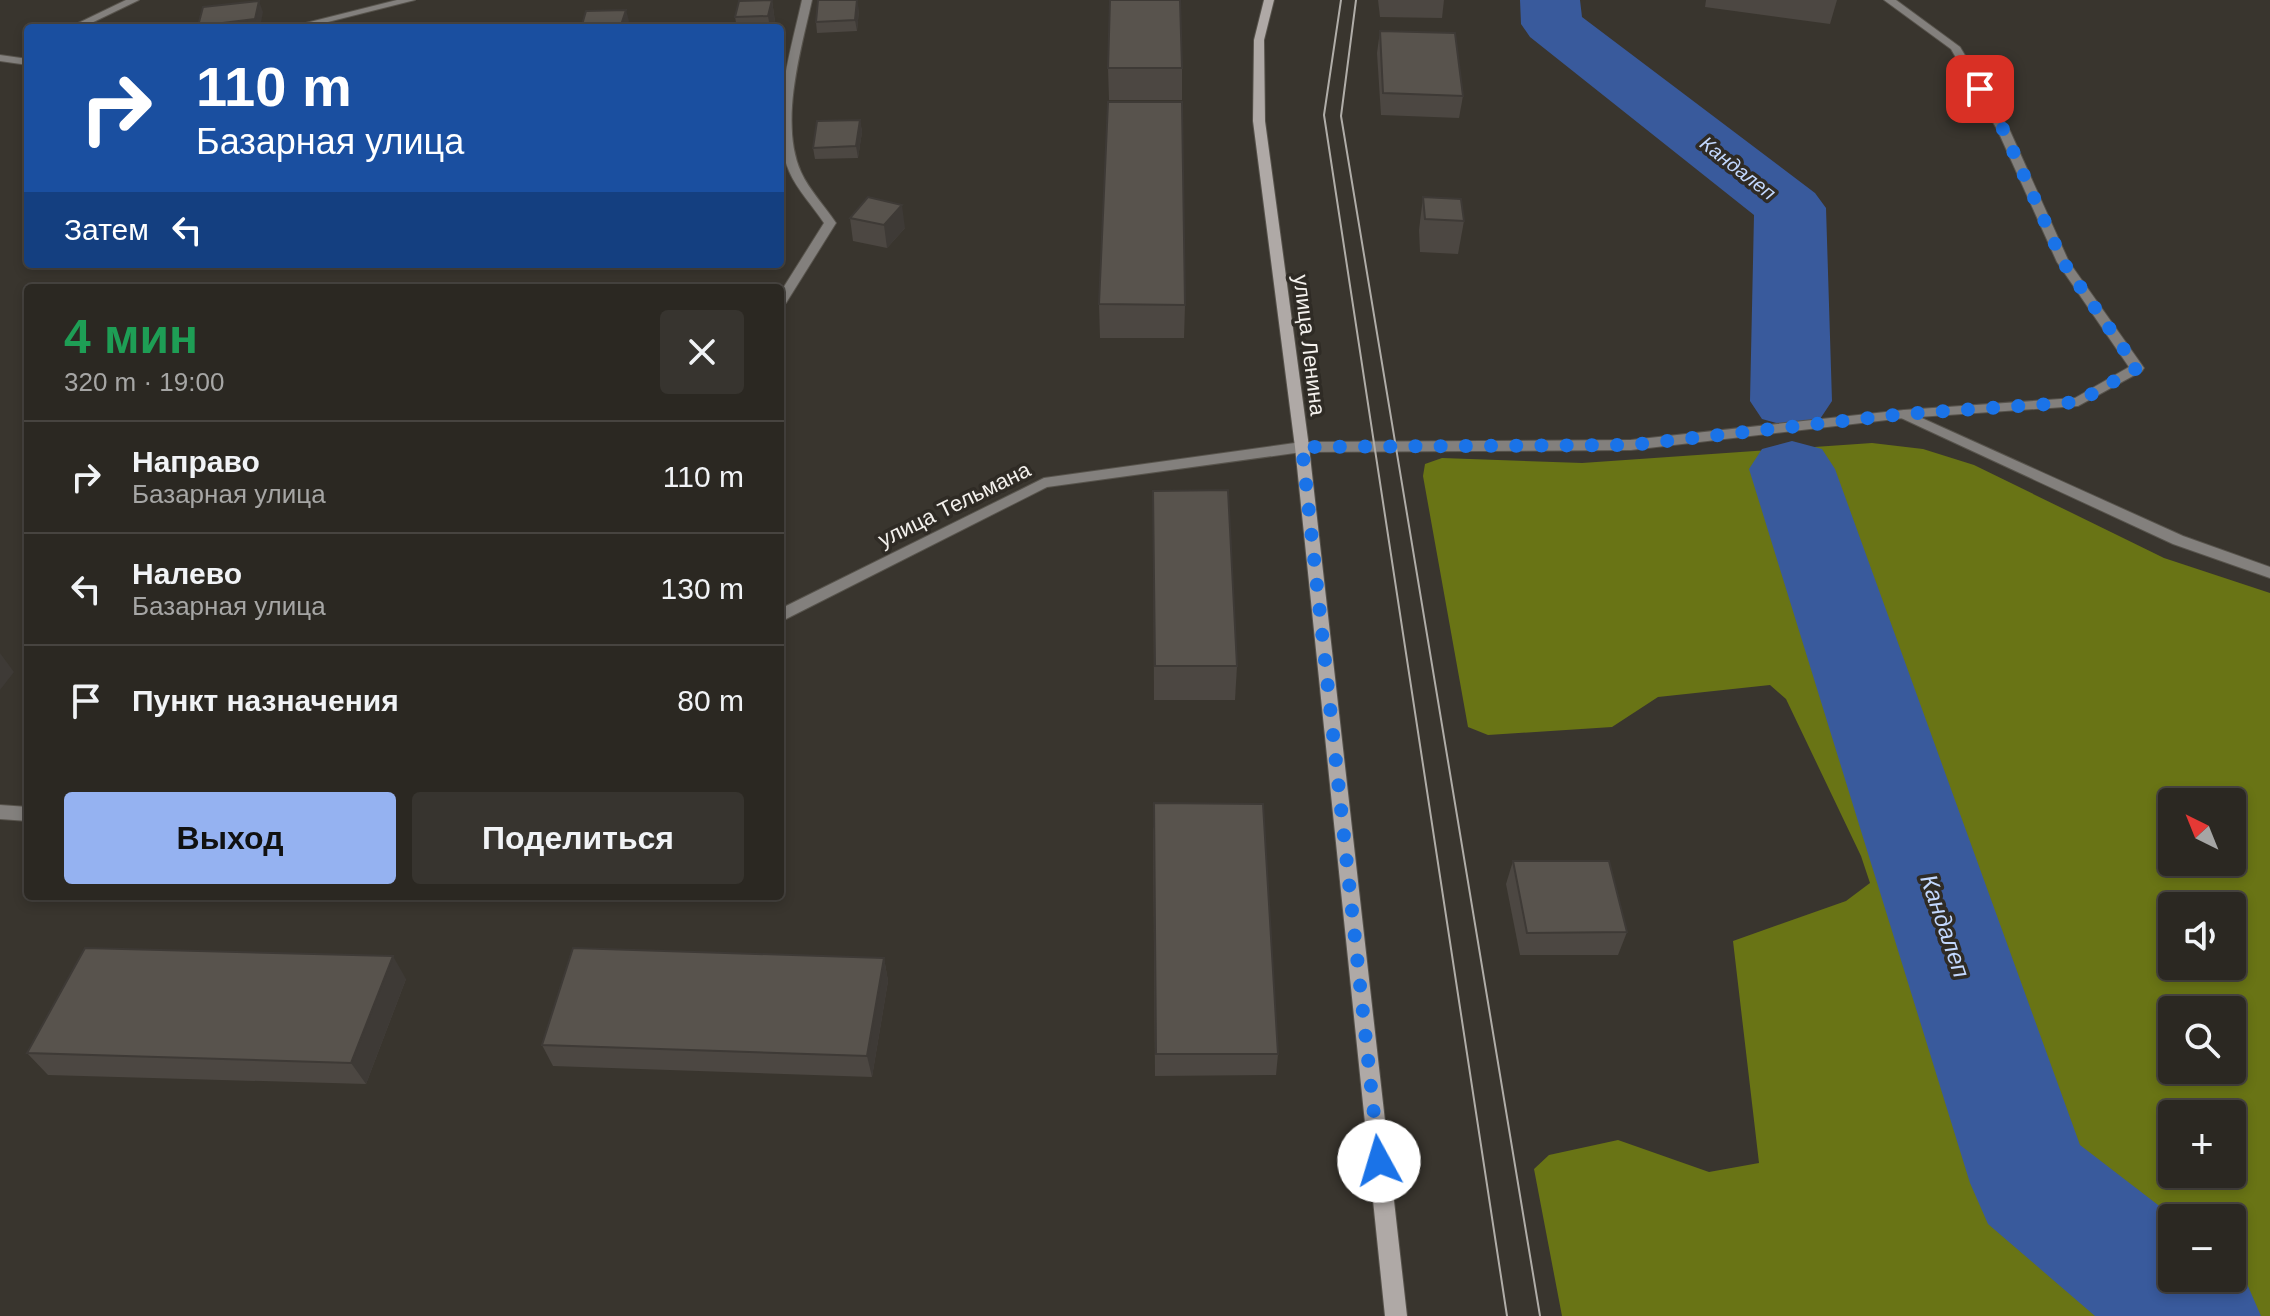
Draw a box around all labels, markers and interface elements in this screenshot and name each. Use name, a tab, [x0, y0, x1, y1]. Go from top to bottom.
text: 110 m	[196, 55, 352, 118]
pin	[1946, 55, 2014, 123]
icon: right	[64, 56, 168, 160]
icon: arrive	[1958, 67, 2002, 111]
text: Базарная улица	[196, 121, 464, 162]
water label: Кандалеп	[1696, 132, 1780, 204]
icon: left	[165, 208, 209, 252]
text: Затем	[64, 213, 149, 246]
street label: улица Ленина	[1288, 273, 1331, 418]
text: 4 мин	[64, 310, 198, 363]
button: close	[660, 310, 744, 394]
text: 320 m · 19:00	[64, 367, 224, 397]
text: Направо	[132, 445, 260, 478]
icon: right	[64, 455, 108, 499]
street label: улица Тельмана	[874, 456, 1035, 552]
text: 110 m	[663, 460, 744, 493]
text: Базарная улица	[132, 479, 326, 509]
text: Налево	[132, 557, 242, 590]
icon: left	[64, 567, 108, 611]
text: 130 m	[661, 572, 744, 605]
text: Базарная улица	[132, 591, 326, 621]
icon: arrive	[64, 679, 108, 723]
text: Пункт назначения	[132, 684, 399, 717]
text: 80 m	[677, 684, 744, 717]
north arrow	[2158, 788, 2246, 876]
map controls	[2158, 788, 2246, 1292]
button: Выход	[64, 792, 396, 884]
button: Поделиться	[412, 792, 744, 884]
water label: Кандалеп	[1915, 871, 1976, 981]
button: sound	[2158, 892, 2246, 980]
button: search	[2158, 996, 2246, 1084]
button: +	[2158, 1100, 2246, 1188]
position arrow	[1337, 1119, 1421, 1203]
button: −	[2158, 1204, 2246, 1292]

